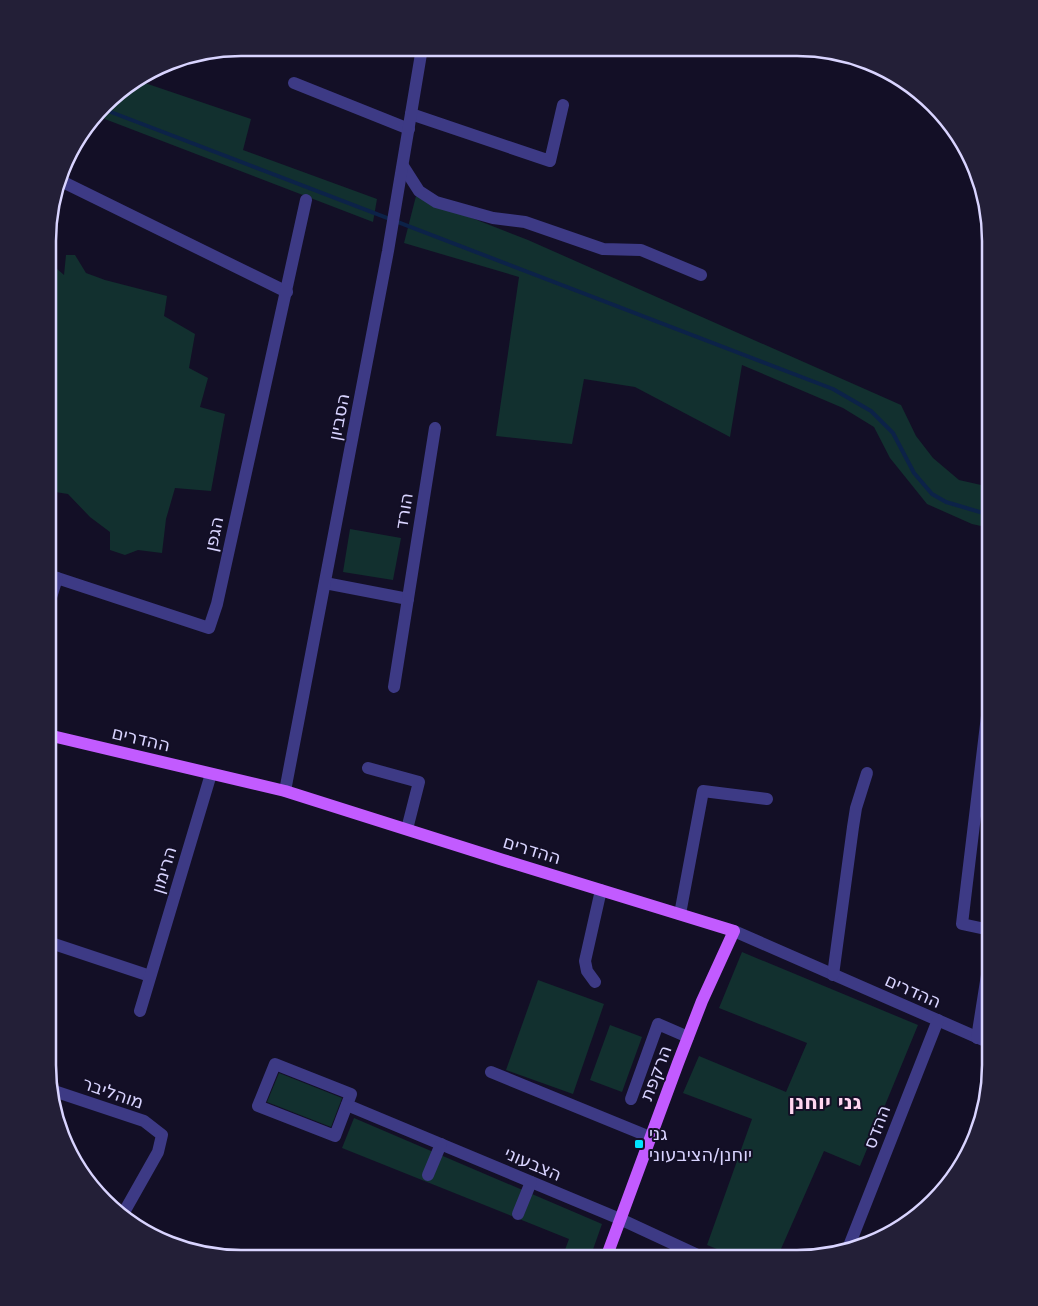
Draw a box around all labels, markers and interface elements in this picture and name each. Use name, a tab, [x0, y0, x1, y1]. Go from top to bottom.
street label: הסביון	[324, 391, 353, 442]
street label: הורד	[390, 491, 417, 531]
street label: הגפן	[200, 514, 227, 553]
street label: ההדרים	[110, 722, 172, 755]
street label: ההדרים	[501, 831, 564, 868]
street label: הרימון	[146, 844, 181, 896]
street label: ההדרים	[882, 969, 945, 1012]
street label: הרקפת	[635, 1042, 676, 1104]
street label: מוהליבר	[80, 1072, 147, 1113]
district label: גני יוחנן	[788, 1090, 862, 1114]
street label: ההדס	[859, 1102, 894, 1152]
place label: גני יוחנן/הציבעוני	[649, 1123, 752, 1165]
marker: גני יוחנן/הציבעוני	[633, 1138, 645, 1150]
street label: הצבעוני	[501, 1142, 565, 1185]

